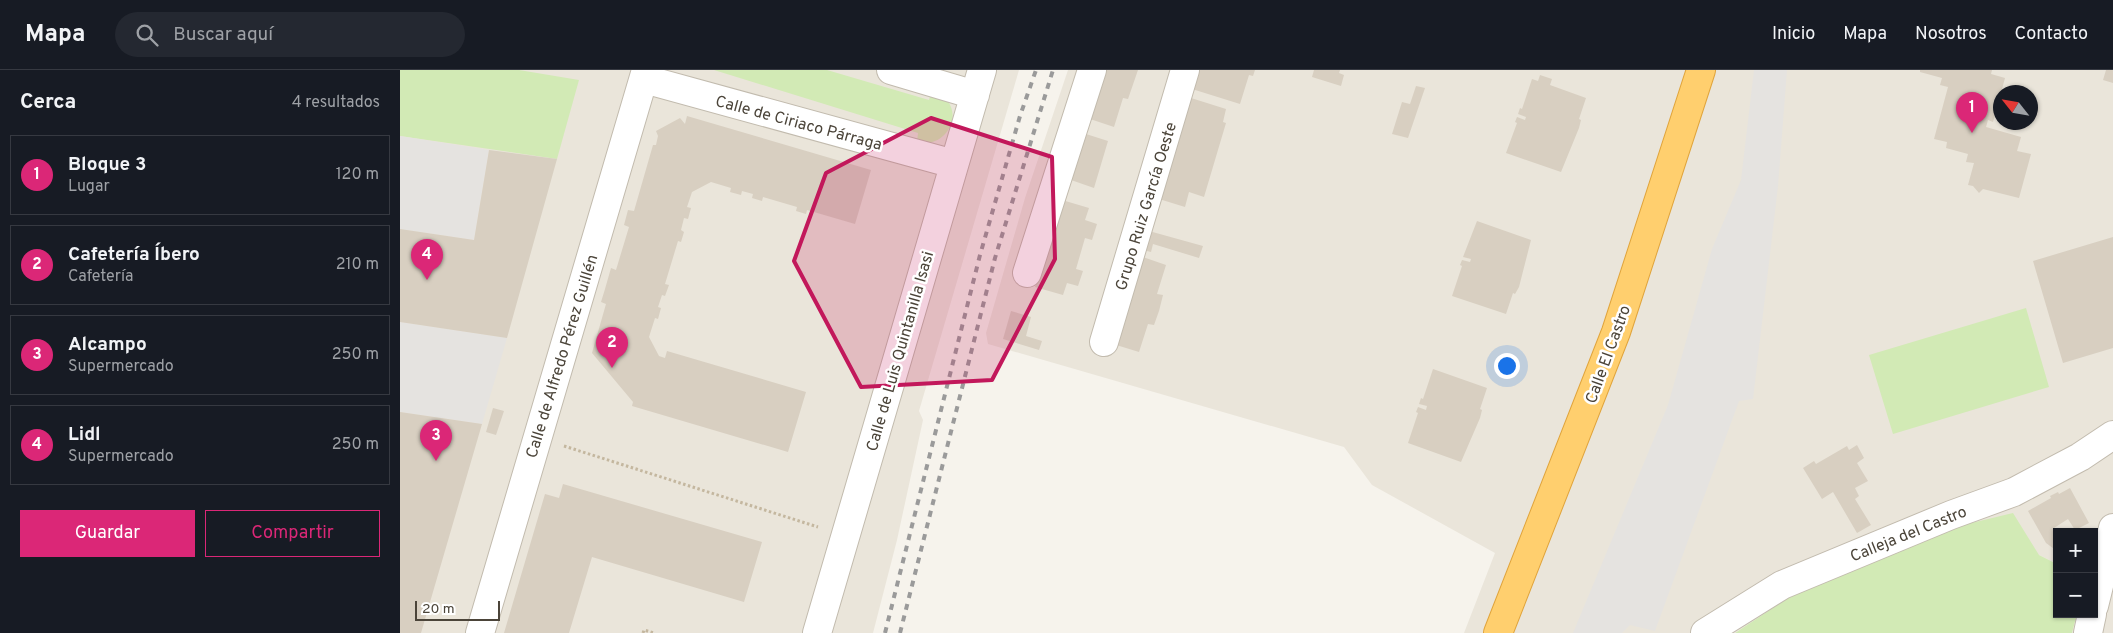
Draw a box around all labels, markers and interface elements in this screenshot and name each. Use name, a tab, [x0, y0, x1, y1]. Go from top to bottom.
search box	[115, 12, 465, 57]
text: Mapa	[25, 20, 85, 50]
icon: search	[133, 21, 161, 49]
text: Buscar aquí	[173, 23, 273, 47]
text: Inicio	[1772, 23, 1815, 46]
text: Mapa	[1843, 23, 1887, 46]
text: Nosotros	[1915, 23, 1987, 46]
text: Contacto	[2015, 23, 2088, 46]
north arrow	[1993, 85, 2038, 130]
text: Cerca	[20, 89, 76, 116]
street label: Calle de Ciriaco Párraga	[713, 92, 884, 156]
pin: 1	[1956, 92, 1988, 133]
text: 4 resultados	[292, 93, 380, 113]
street label: Grupo Ruiz García Oeste	[1112, 120, 1182, 293]
text: Bloque 3	[68, 153, 146, 177]
text: 1	[34, 165, 40, 185]
text: 120 m	[336, 165, 379, 185]
text: Lugar	[68, 177, 110, 197]
pin: 4	[411, 239, 443, 280]
text: Cafetería Íbero	[68, 243, 200, 267]
street label: Calle de Luis Quintanilla Isasi	[863, 249, 939, 454]
street label: Calle de Alfredo Pérez Guillén	[522, 252, 603, 461]
text: 2	[32, 255, 42, 275]
text: 210 m	[336, 255, 379, 275]
text: Cafetería	[68, 267, 134, 287]
street label: Calle El Castro	[1582, 303, 1636, 407]
pin: 2	[596, 327, 628, 368]
text: Alcampo	[68, 333, 147, 357]
text: 3	[32, 345, 42, 365]
text: 250 m	[332, 345, 379, 365]
your location	[1494, 353, 1520, 379]
text: Supermercado	[68, 357, 174, 377]
pin: 3	[420, 420, 452, 461]
text: Lidl	[68, 423, 101, 447]
text: 4	[32, 435, 42, 455]
text: 250 m	[332, 435, 379, 455]
text: Supermercado	[68, 447, 174, 467]
street label: Calleja del Castro	[1848, 502, 1970, 567]
button: Guardar	[20, 510, 195, 557]
button: Compartir	[205, 510, 380, 557]
map controls	[2053, 528, 2098, 618]
button: +	[2053, 528, 2098, 573]
button: −	[2053, 573, 2098, 618]
scale bar	[415, 598, 500, 621]
text: 20 m	[422, 601, 455, 618]

